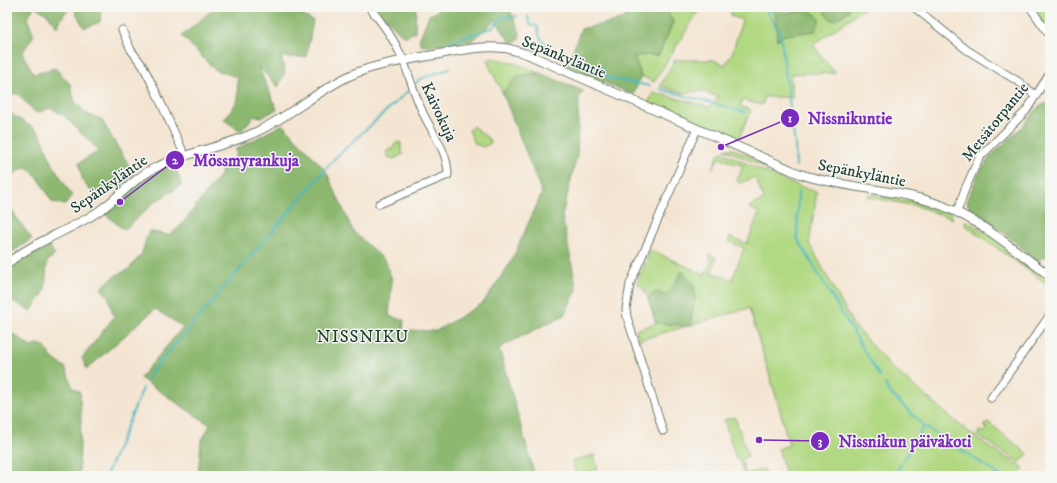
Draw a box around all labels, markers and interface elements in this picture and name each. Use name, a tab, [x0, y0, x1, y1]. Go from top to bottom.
street label: Sepänkyläntie	[519, 31, 609, 83]
street label: Metsätorpantie	[957, 78, 1033, 166]
street label: Kaivokuja	[417, 79, 461, 145]
callout: Nissnikuntie	[780, 104, 900, 133]
text: Nissnikuntie	[808, 108, 892, 130]
text: 1	[788, 111, 793, 126]
callout: Mössmyrankuja	[165, 146, 307, 175]
street label: Sepänkyläntie	[67, 150, 152, 218]
text: Mössmyrankuja	[193, 150, 300, 172]
text: 2	[172, 153, 179, 168]
street label: Sepänkyläntie	[816, 155, 908, 191]
district label: NISSNIKU	[317, 326, 409, 348]
callout: Nissnikun päiväkoti	[810, 426, 979, 455]
text: Nissnikun päiväkoti	[839, 431, 972, 453]
text: 3	[818, 434, 823, 449]

